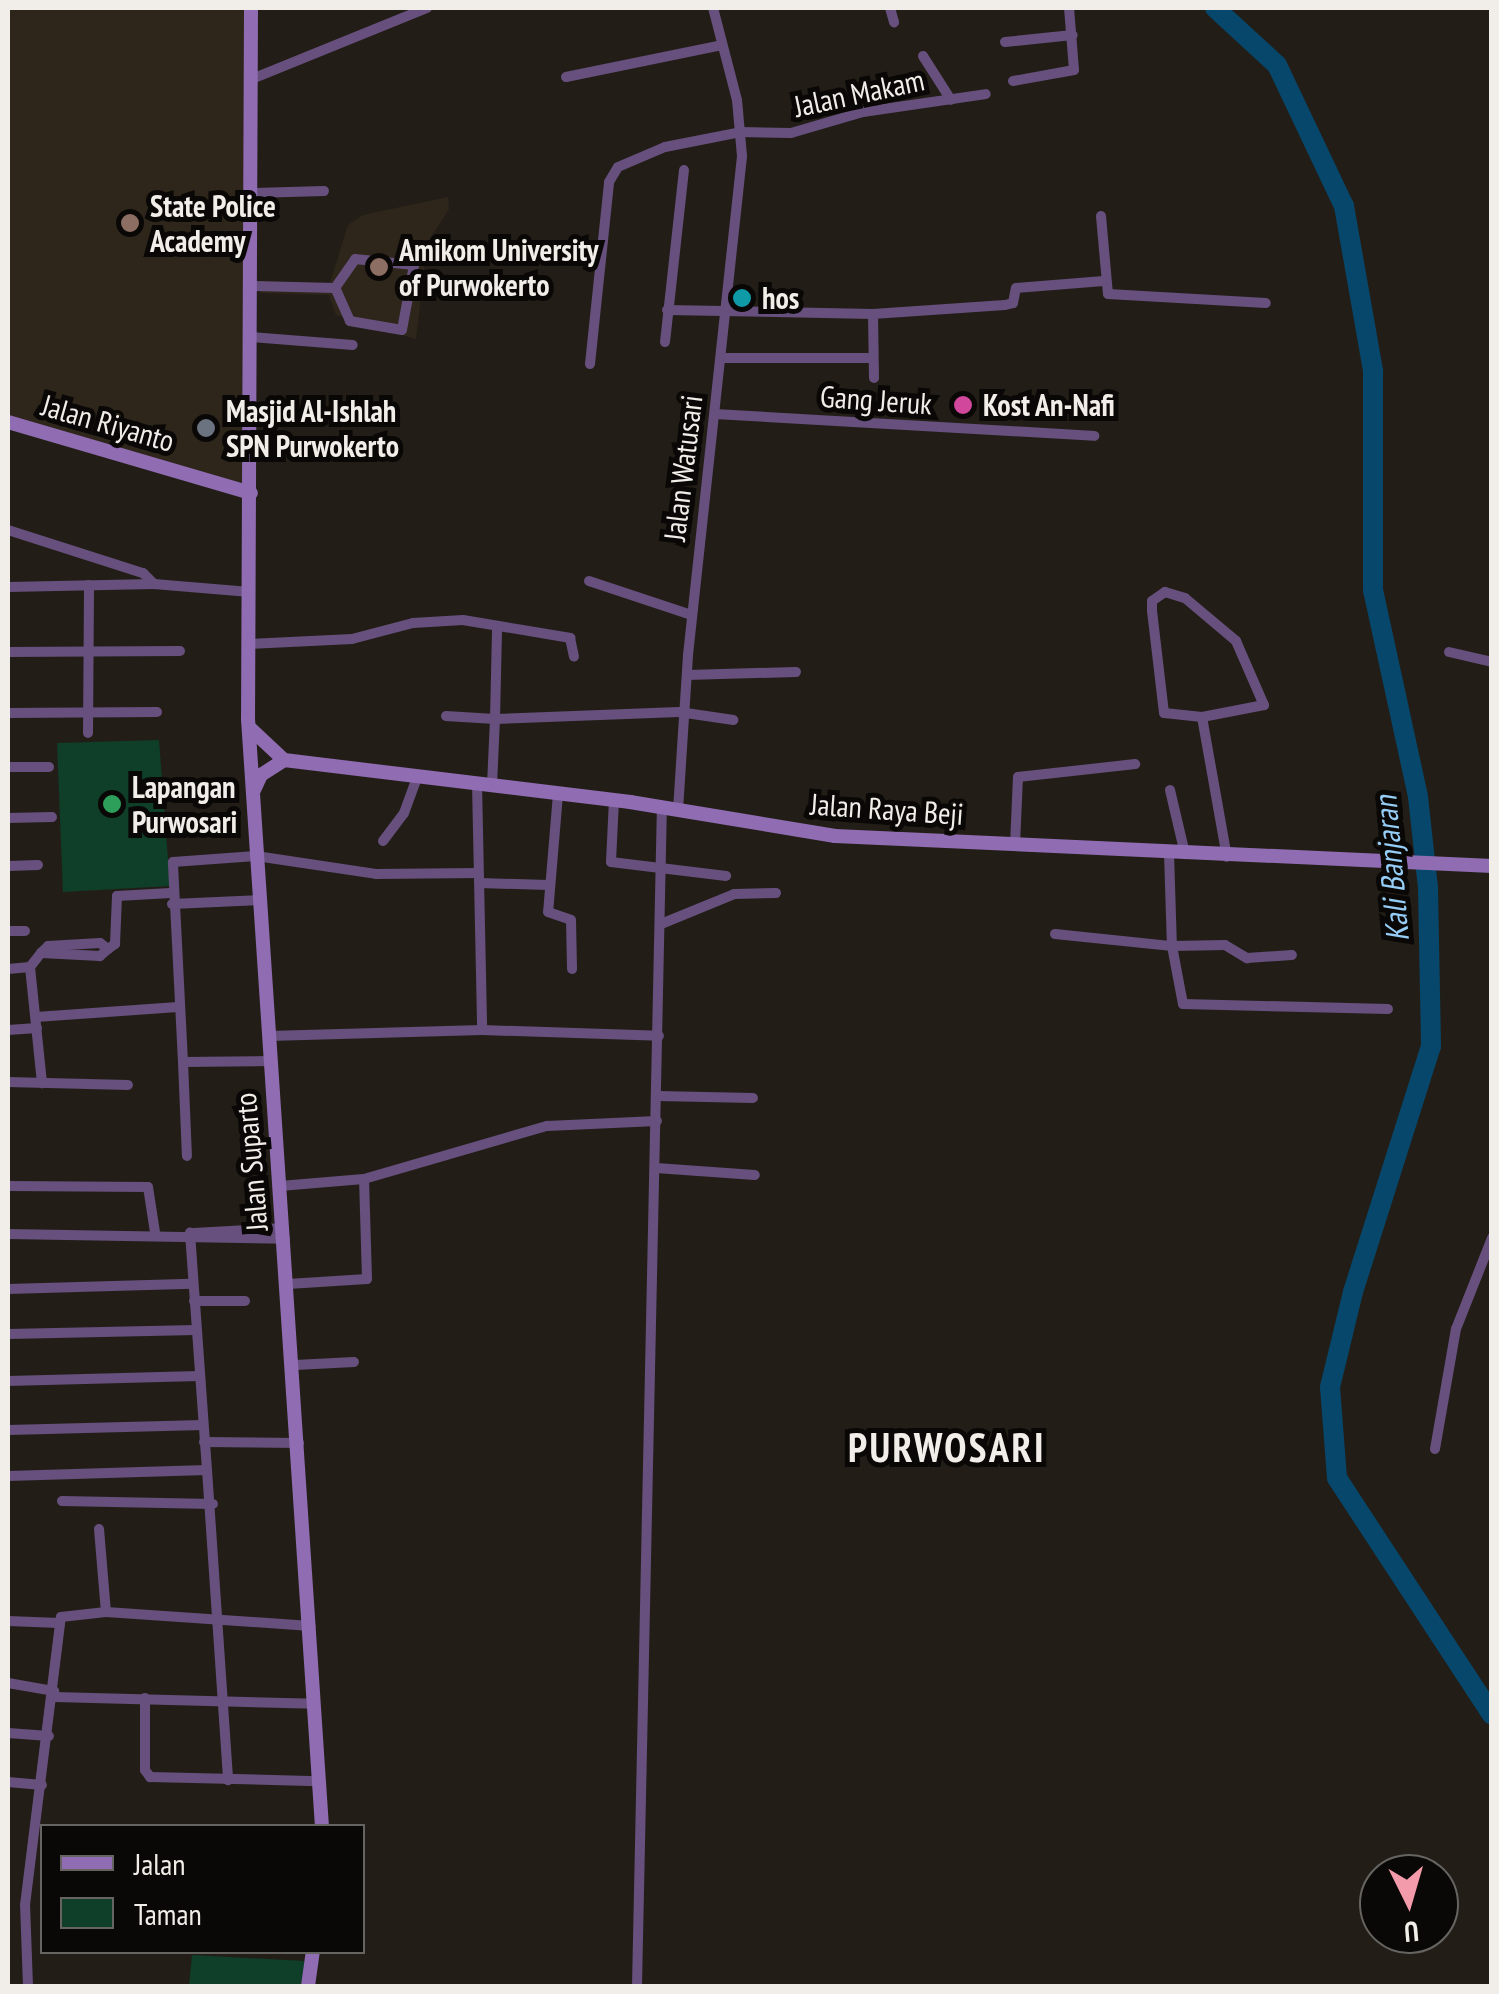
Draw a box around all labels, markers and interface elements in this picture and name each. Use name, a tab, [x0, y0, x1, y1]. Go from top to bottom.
street label: Jalan Makam	[791, 62, 927, 124]
place label: State Police Academy	[150, 188, 276, 258]
marker: State Police Academy	[119, 212, 141, 234]
place label: Amikom University of Purwokerto	[399, 232, 599, 302]
marker: Amikom University of Purwokerto	[368, 256, 390, 278]
place label: hos	[762, 280, 799, 316]
marker: hos	[731, 287, 753, 309]
street label: Gang Jeruk	[819, 378, 933, 422]
street label: Jalan Riyanto	[38, 387, 178, 459]
place label: Kost An-Nafi	[983, 387, 1116, 423]
place label: Masjid Al-Ishlah SPN Purwokerto	[226, 393, 399, 464]
street label: Jalan Watusari	[656, 393, 710, 543]
marker: Kost An-Nafi	[952, 394, 974, 416]
marker: Masjid Al-Ishlah SPN Purwokerto	[195, 417, 217, 439]
place label: Lapangan Purwosari	[132, 769, 237, 840]
street label: Jalan Raya Beji	[809, 786, 965, 832]
marker: Lapangan Purwosari	[101, 793, 123, 815]
water label: Kali Banjaran	[1365, 794, 1417, 944]
street label: Jalan Suparto	[227, 1091, 275, 1233]
district label: PURWOSARI	[848, 1423, 1046, 1471]
legend	[40, 1824, 365, 1954]
text: Jalan	[134, 1844, 185, 1883]
north arrow	[1359, 1854, 1459, 1954]
text: Taman	[134, 1894, 202, 1933]
text: U	[1403, 1913, 1420, 1951]

